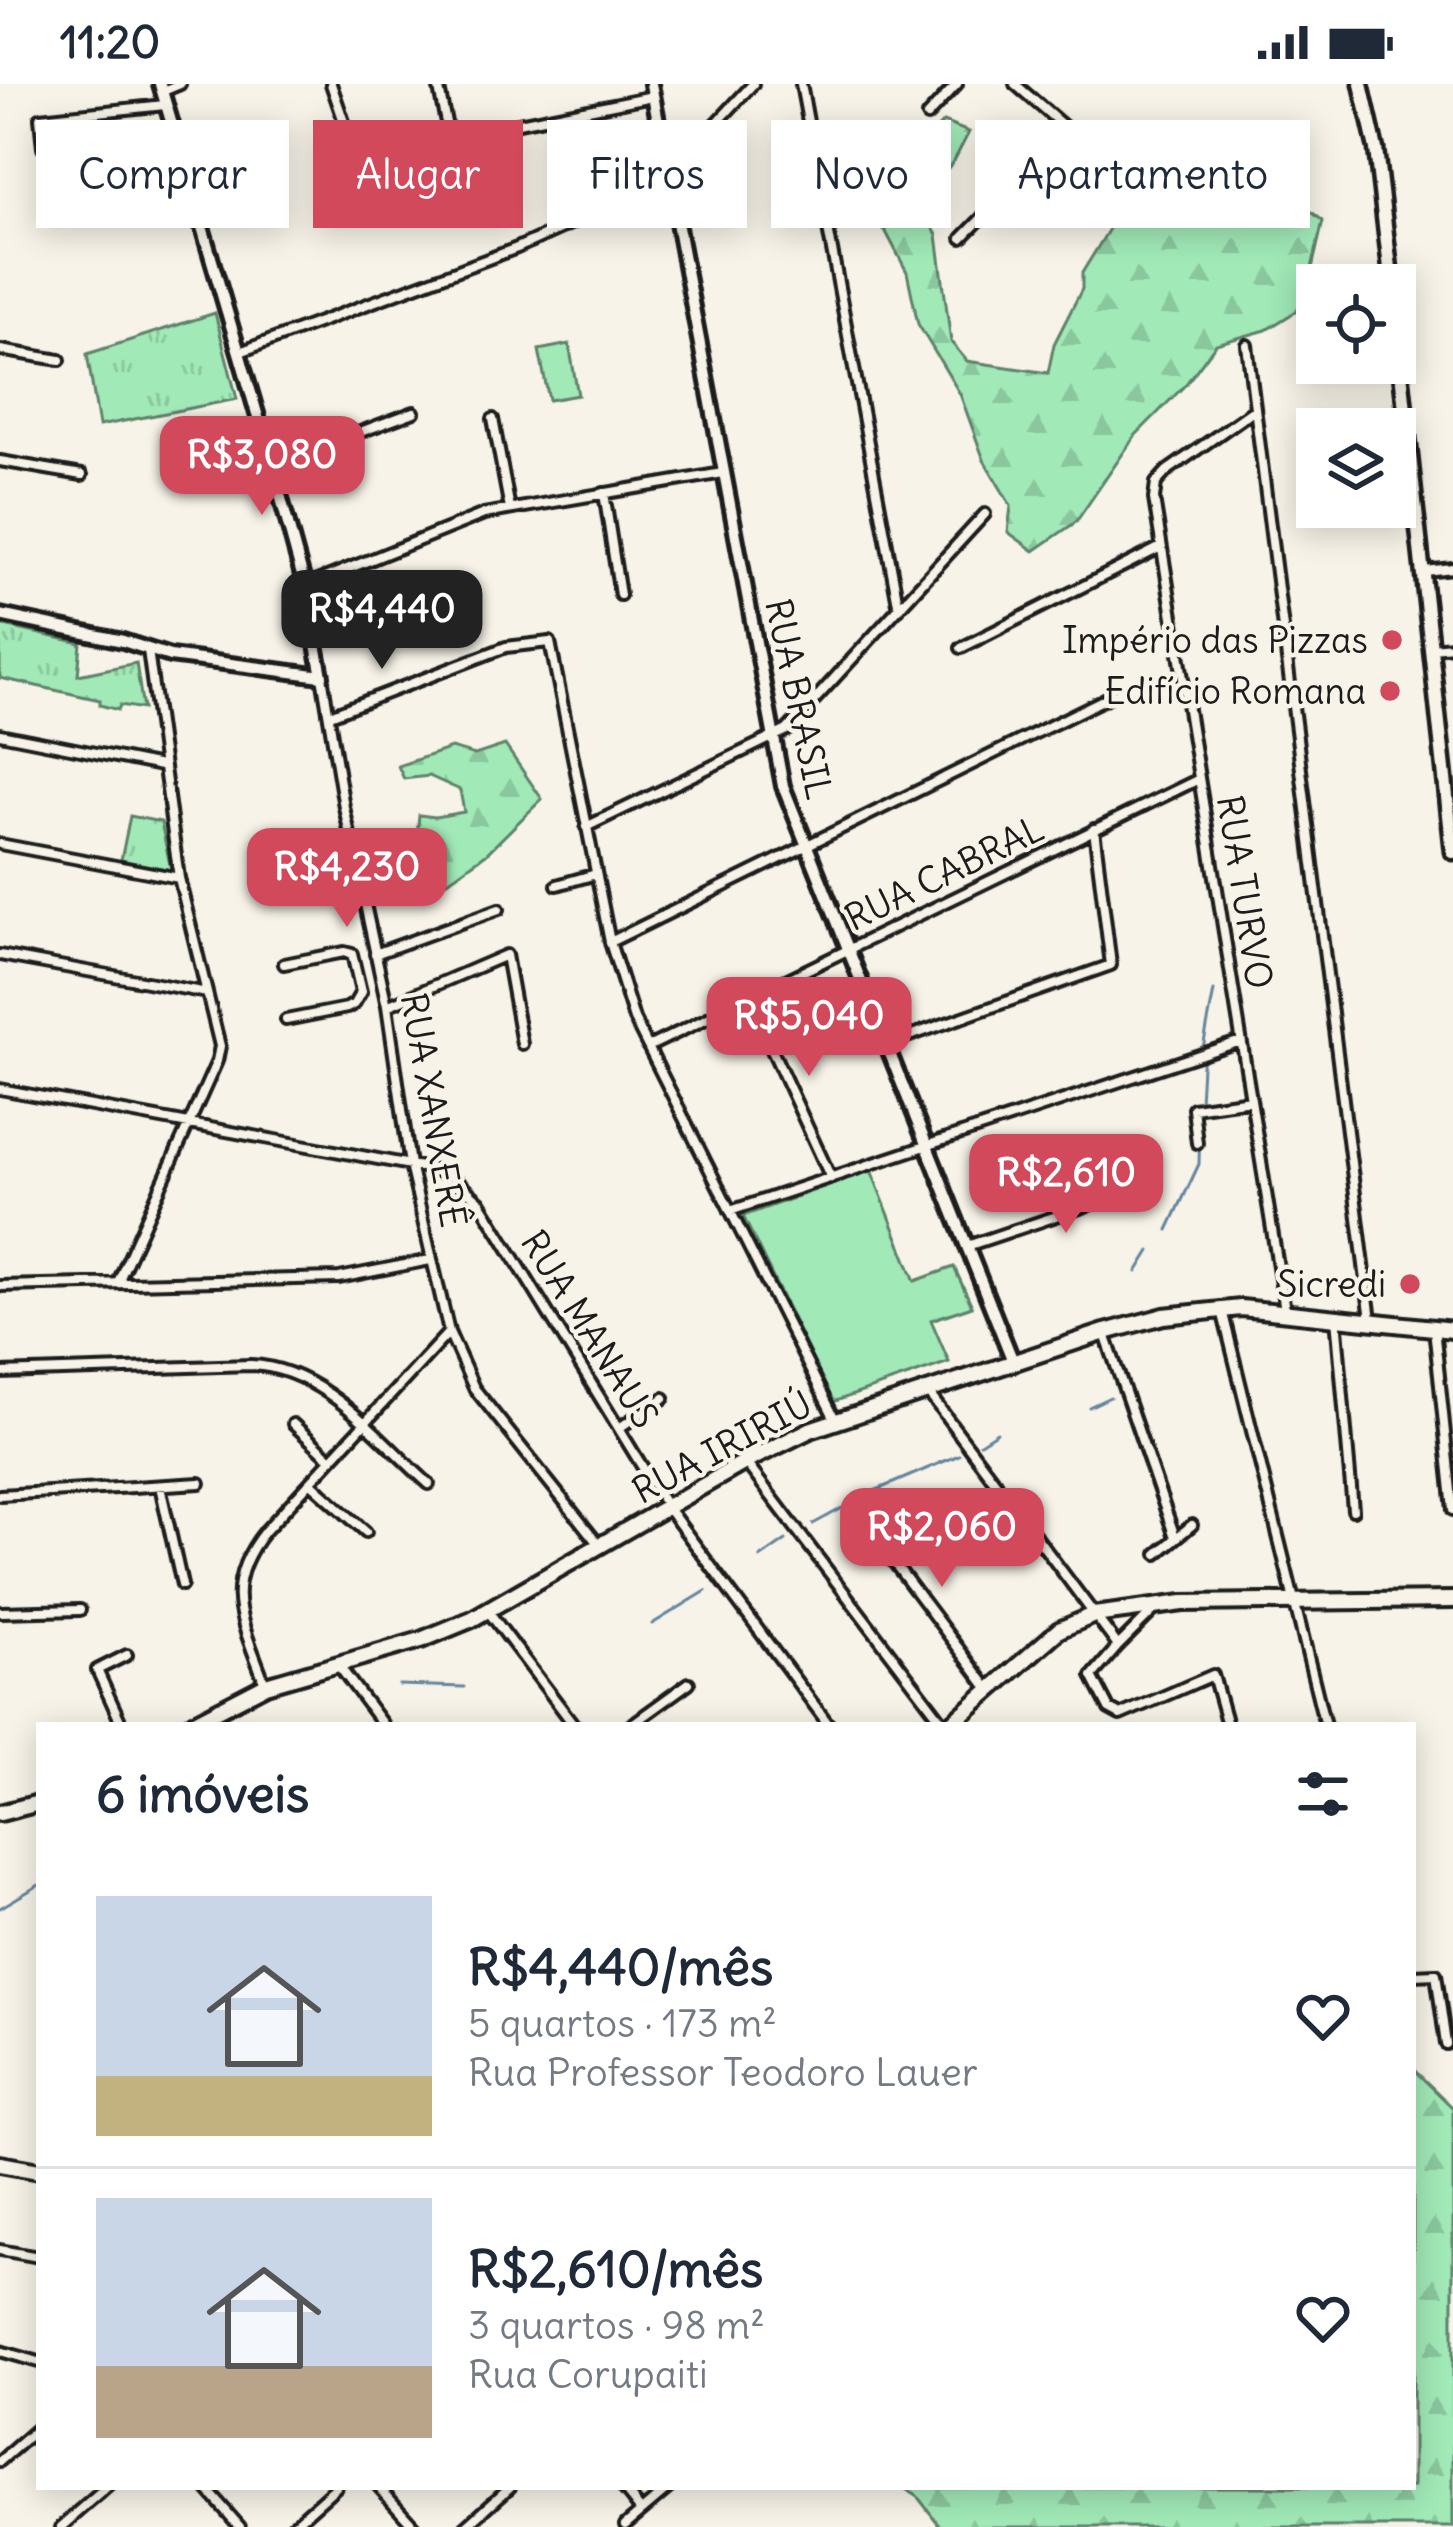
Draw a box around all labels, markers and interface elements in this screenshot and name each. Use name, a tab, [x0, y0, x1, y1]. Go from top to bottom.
text: 11:20	[60, 14, 160, 70]
chip: Comprar	[36, 120, 289, 228]
chip: Alugar	[313, 120, 523, 228]
chip: Filtros	[547, 120, 747, 228]
chip: Novo	[771, 120, 951, 228]
chip: Apartamento	[975, 120, 1310, 228]
map controls	[1296, 264, 1416, 528]
button: locate	[1296, 264, 1416, 384]
button: layers	[1296, 408, 1416, 528]
pin: R$3,080	[151, 416, 373, 518]
text: R$3,080	[187, 430, 337, 479]
pin: R$4,440	[271, 570, 493, 672]
text: R$4,440	[308, 584, 456, 633]
street label: RUA BRASIL	[755, 595, 842, 804]
place label: Império das Pizzas	[1062, 618, 1368, 663]
marker: Império das Pizzas	[1379, 627, 1405, 653]
place label: Edifício Romana	[1105, 669, 1366, 714]
marker: Edifício Romana	[1377, 678, 1403, 704]
street label: RUA TURVO	[1207, 792, 1282, 992]
street label: RUA CABRAL	[838, 806, 1051, 941]
pin: R$4,230	[236, 828, 458, 930]
text: R$4,230	[274, 842, 420, 891]
pin: R$5,040	[698, 977, 920, 1079]
street label: RUA XANXERÊ	[391, 989, 478, 1231]
text: R$5,040	[734, 991, 884, 1040]
pin: R$2,610	[955, 1134, 1177, 1236]
text: R$2,610	[996, 1148, 1136, 1197]
street label: RUA MANAUS	[511, 1222, 668, 1436]
place label: Sicredi	[1277, 1262, 1386, 1307]
marker: Sicredi	[1397, 1271, 1423, 1297]
street label: RUA IRIRIÚ	[624, 1380, 820, 1513]
pin: R$2,060	[831, 1488, 1053, 1590]
text: R$2,060	[867, 1502, 1017, 1551]
icon: filters	[1290, 1761, 1356, 1827]
text: 6 imóveis	[96, 1762, 309, 1826]
text: R$4,440/mês	[468, 1935, 773, 1999]
icon: home	[192, 1944, 336, 2088]
icon: heart	[1290, 1983, 1356, 2049]
text: 5 quartos · 173 m²	[468, 1999, 777, 2048]
text: Rua Professor Teodoro Lauer	[468, 2048, 978, 2097]
text: R$2,610/mês	[468, 2237, 763, 2301]
icon: home	[192, 2246, 336, 2390]
icon: heart	[1290, 2285, 1356, 2351]
text: 3 quartos · 98 m²	[468, 2301, 765, 2350]
text: Rua Corupaiti	[468, 2350, 708, 2399]

